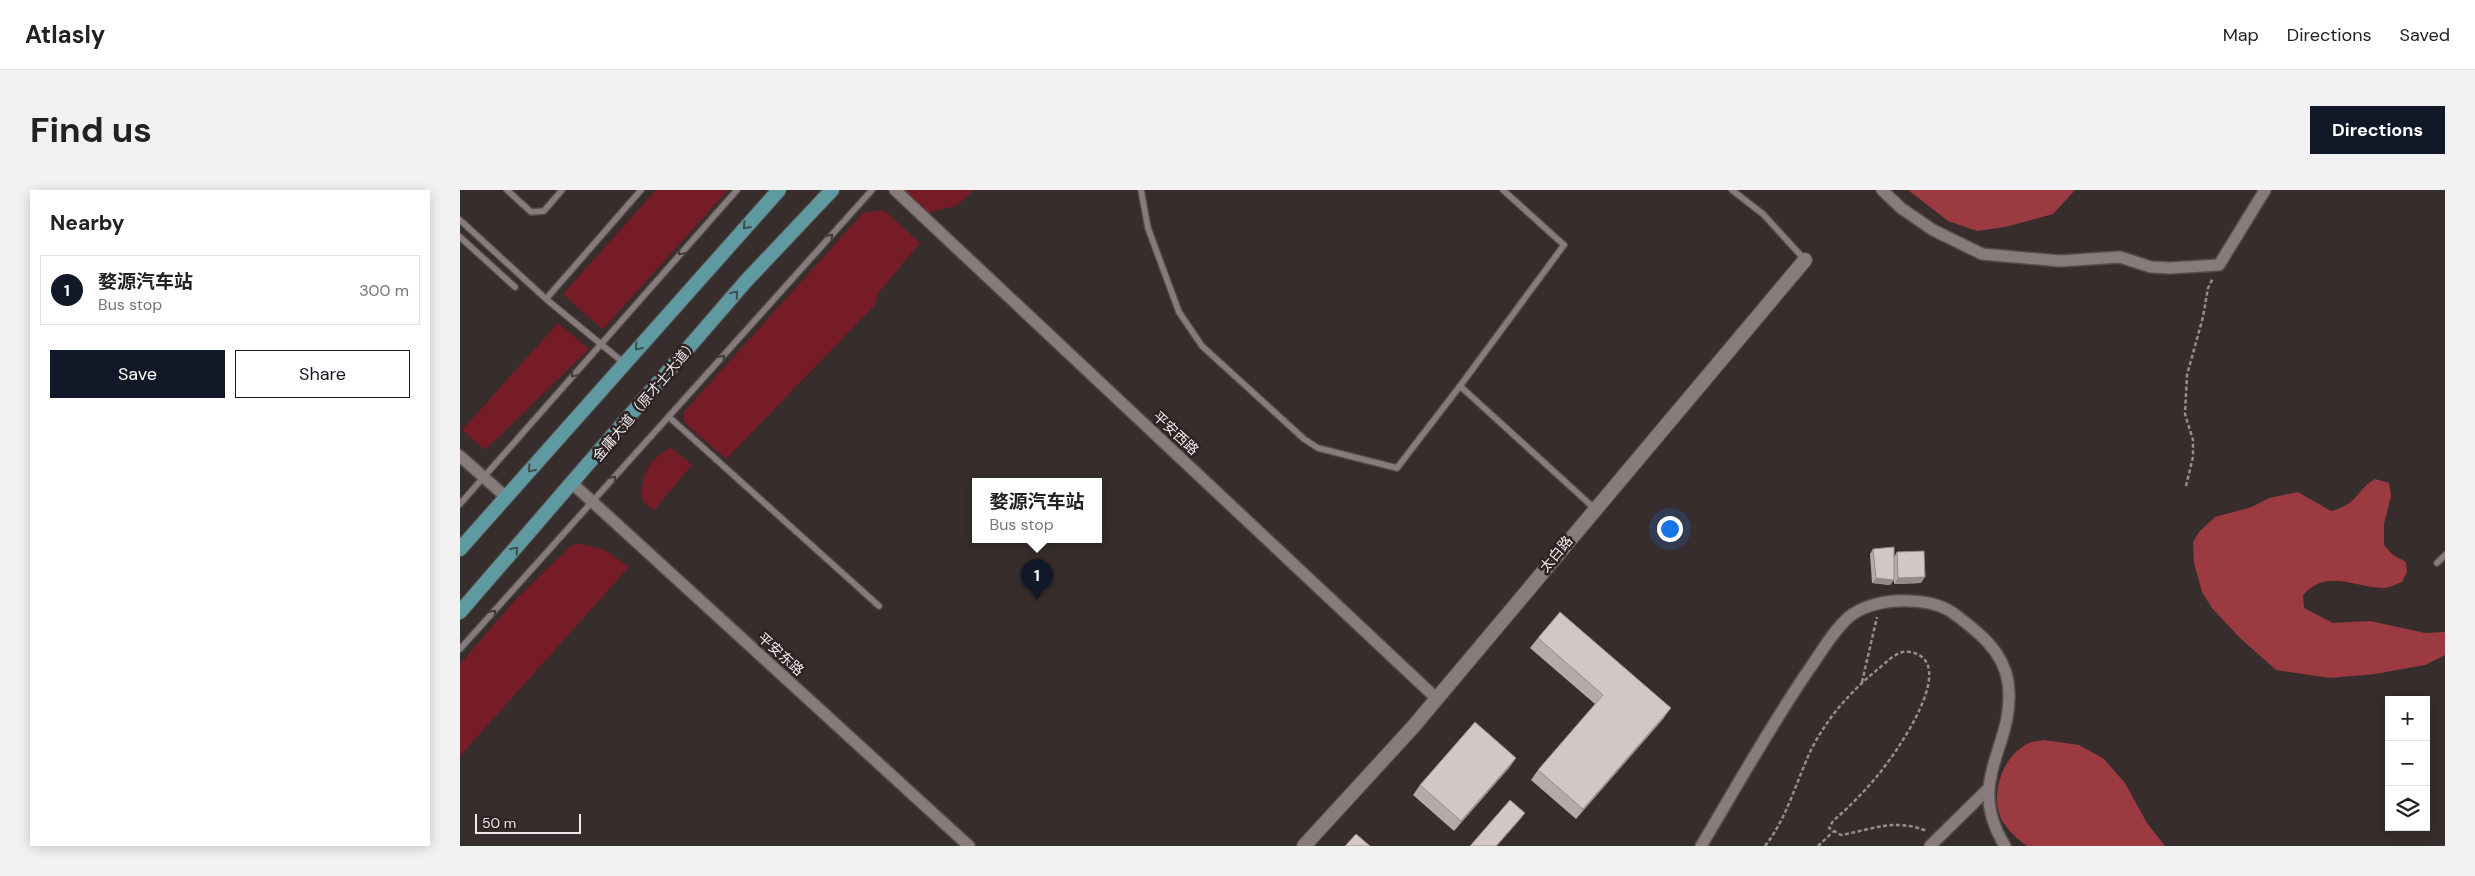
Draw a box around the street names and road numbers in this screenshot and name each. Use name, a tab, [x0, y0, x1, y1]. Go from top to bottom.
street label: 金庸大道（原才士大道）	[589, 335, 701, 465]
street label: 平安西路	[1149, 407, 1203, 459]
street label: 太白路	[1536, 532, 1576, 576]
street label: 平安东路	[754, 629, 808, 679]

